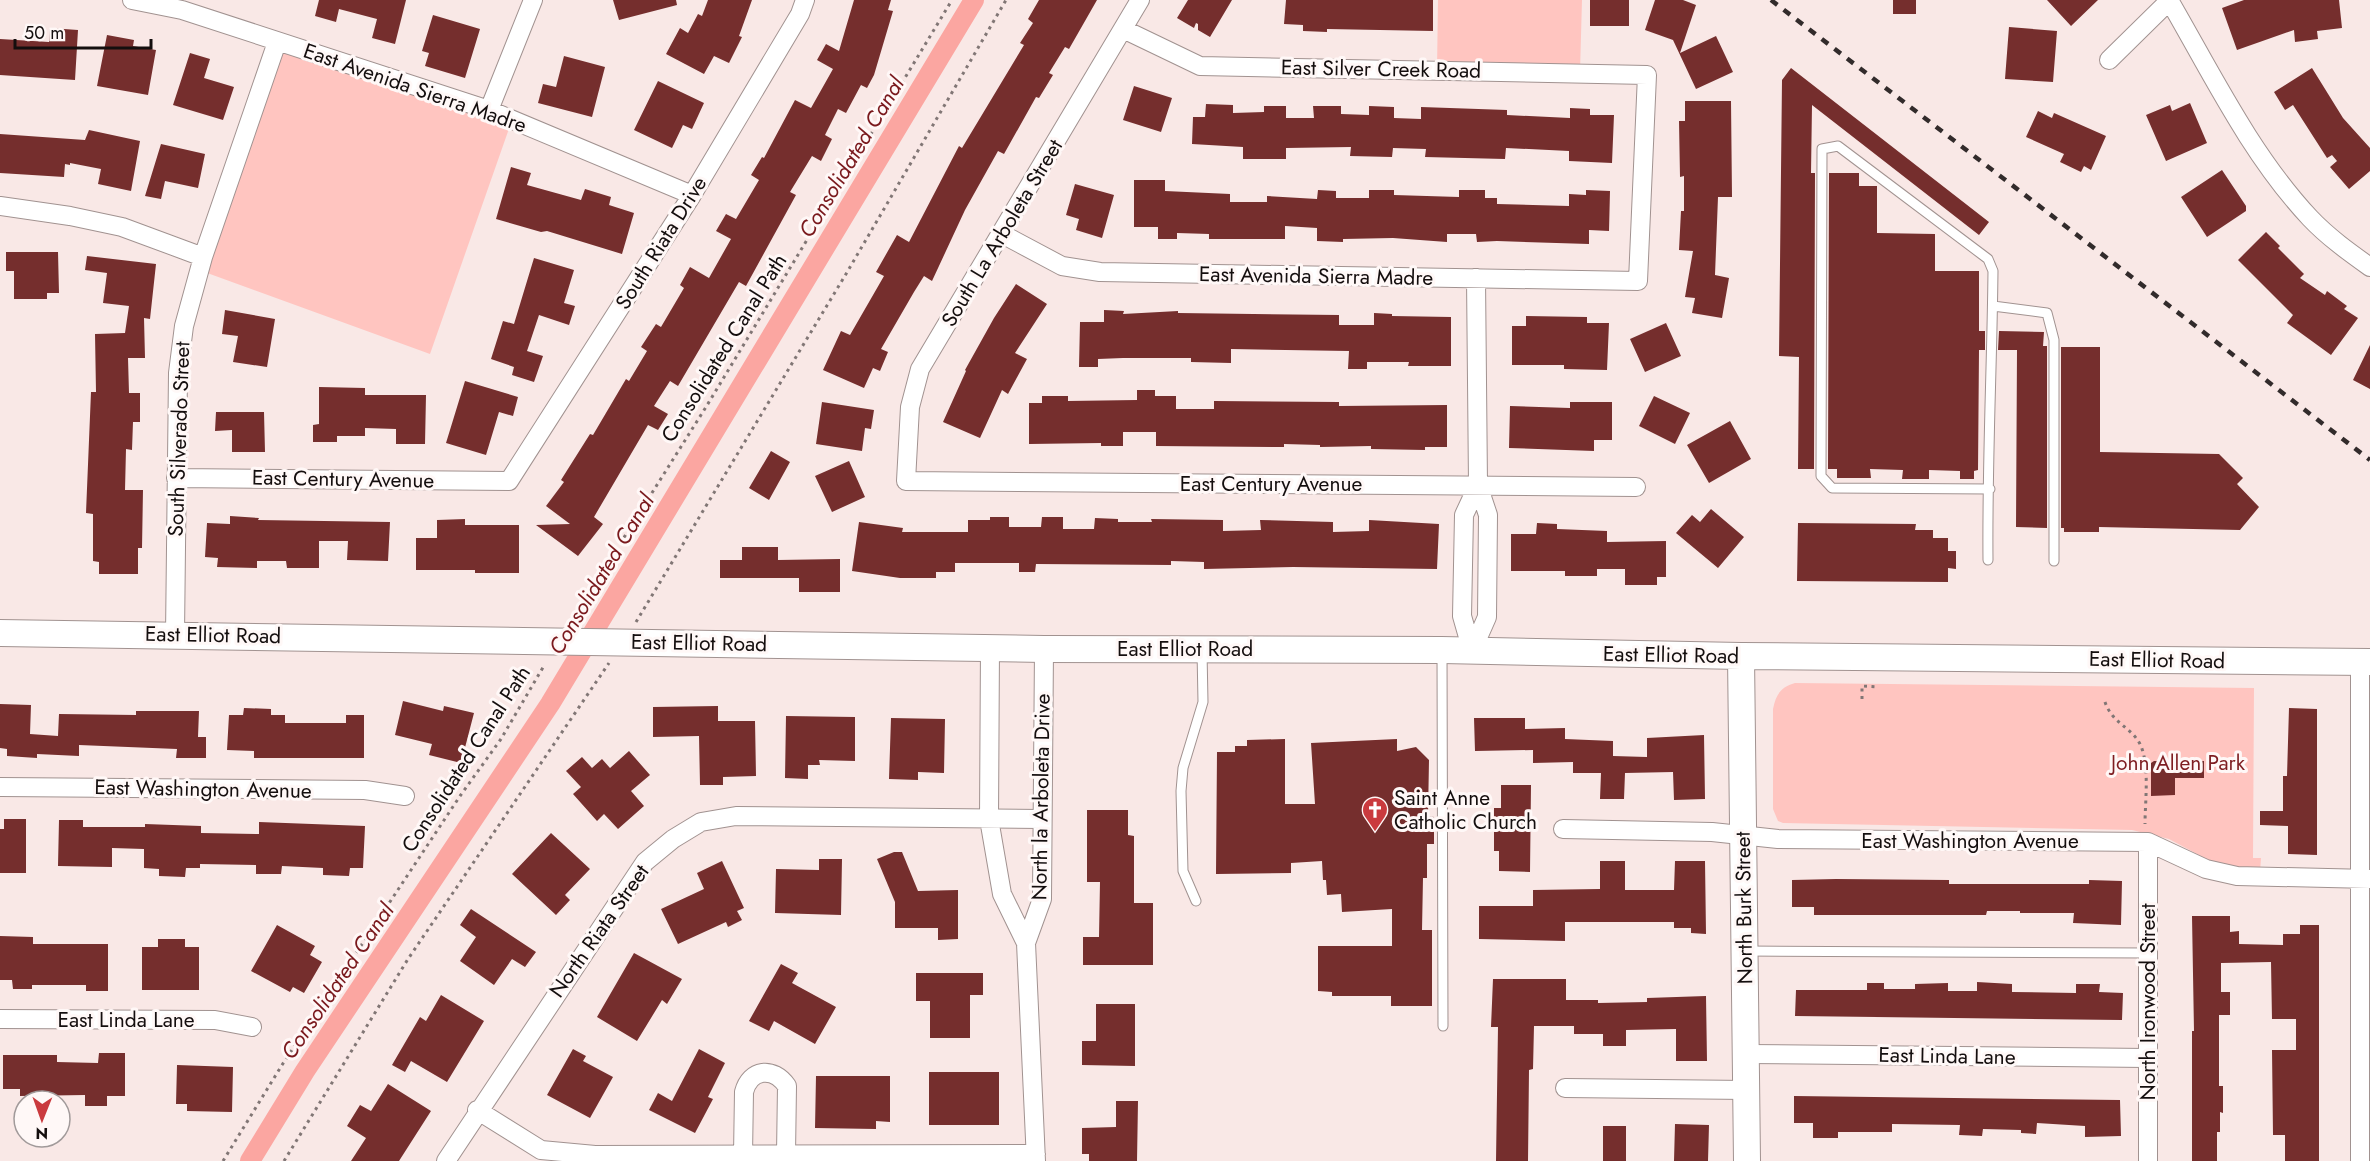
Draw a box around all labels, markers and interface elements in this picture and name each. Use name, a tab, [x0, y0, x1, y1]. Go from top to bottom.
scale bar	[15, 12, 152, 50]
text: 50 m	[24, 20, 64, 46]
street label: East Avenida Sierra Madre	[299, 36, 531, 140]
street label: East Silver Creek Road	[1281, 52, 1481, 86]
water label: Consolidated Canal	[790, 70, 912, 243]
street label: South La Arboleta Street	[934, 134, 1070, 332]
street label: South Riata Drive	[608, 171, 714, 315]
street label: Consolidated Canal Path	[654, 248, 794, 448]
street label: East Avenida Sierra Madre	[1199, 259, 1434, 293]
street label: South Silverado Street	[161, 341, 197, 537]
street label: East Century Avenue	[251, 462, 435, 496]
street label: East Century Avenue	[1180, 469, 1362, 499]
water label: Consolidated Canal	[540, 487, 662, 660]
street label: East Elliot Road	[145, 619, 281, 651]
street label: East Elliot Road	[631, 627, 767, 659]
street label: East Elliot Road	[1117, 634, 1253, 664]
street label: East Elliot Road	[1603, 639, 1739, 671]
street label: East Elliot Road	[2089, 644, 2225, 676]
street label: Consolidated Canal Path	[394, 660, 538, 858]
street label: North la Arboleta Drive	[1024, 693, 1058, 901]
park label: John Allen Park	[2108, 748, 2246, 778]
street label: East Washington Avenue	[94, 772, 312, 806]
place label: Saint Anne Catholic Church	[1394, 783, 1537, 837]
church icon: Saint Anne Catholic Church	[1360, 795, 1390, 833]
street label: East Washington Avenue	[1861, 826, 2079, 856]
street label: North Burk Street	[1728, 831, 1760, 985]
street label: North Riata Street	[542, 858, 656, 1004]
water label: Consolidated Canal	[273, 895, 402, 1066]
street label: North Ironwood Street	[2133, 903, 2163, 1101]
street label: East Linda Lane	[57, 1005, 195, 1035]
street label: East Linda Lane	[1878, 1040, 2016, 1072]
north arrow	[12, 1089, 72, 1149]
text: N	[35, 1122, 48, 1145]

